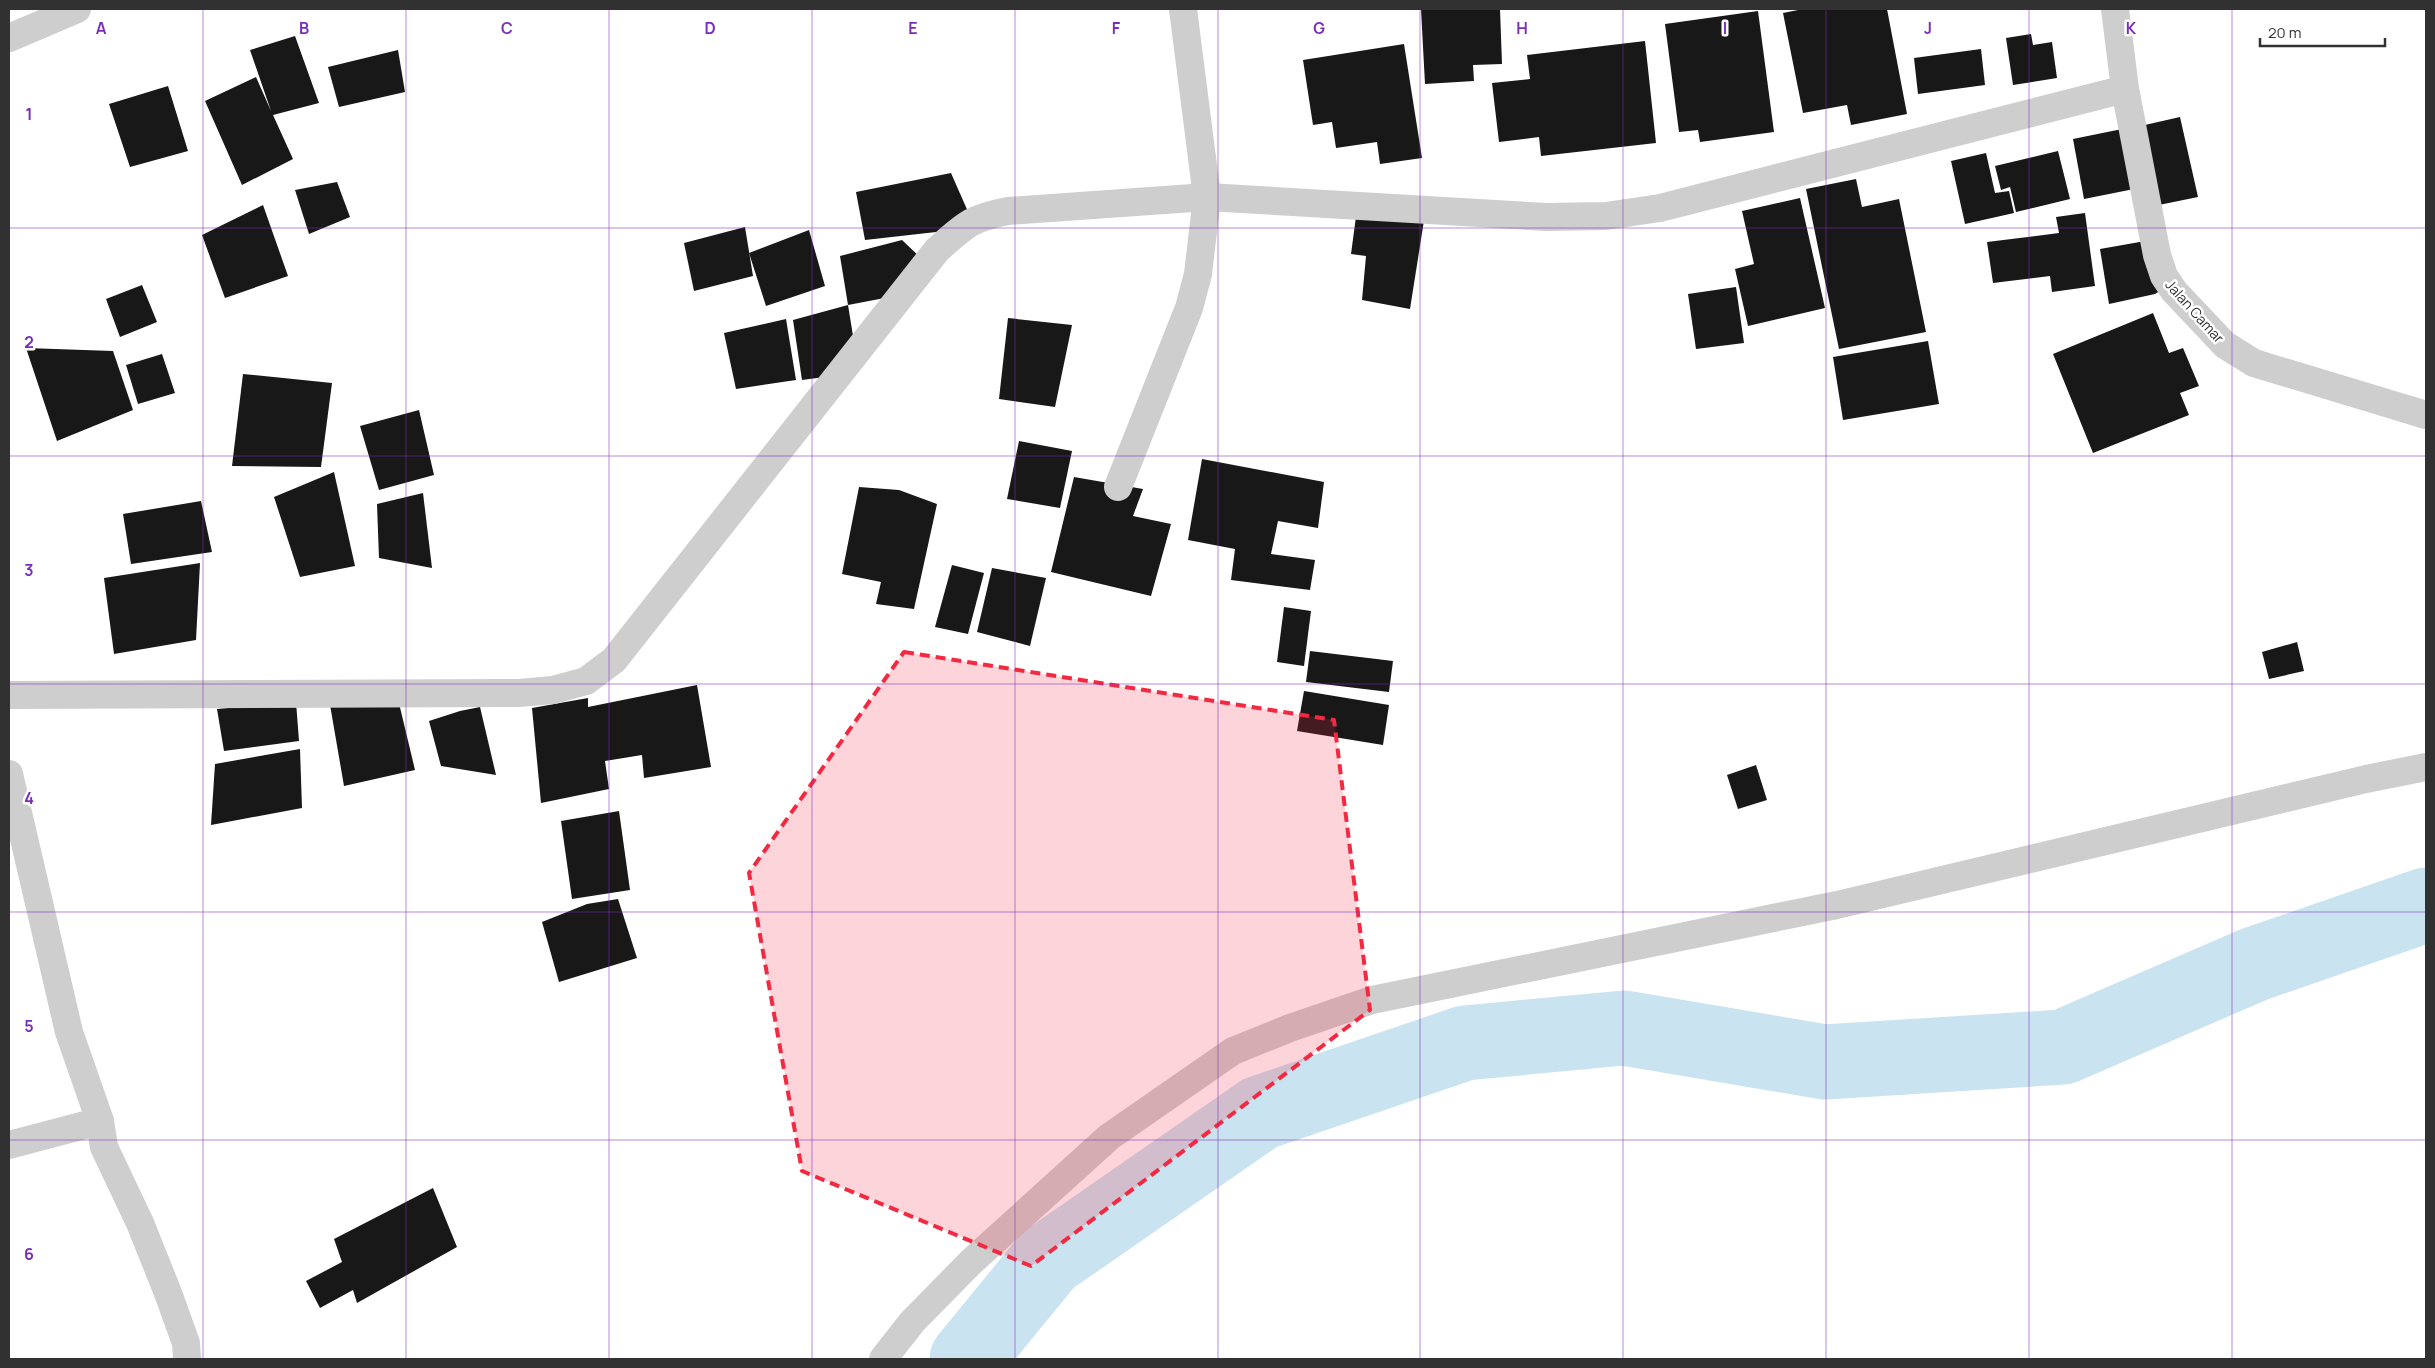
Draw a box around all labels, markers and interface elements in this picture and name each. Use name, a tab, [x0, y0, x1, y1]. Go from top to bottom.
scale bar	[2260, 15, 2385, 47]
text: A	[96, 17, 107, 39]
text: B	[299, 17, 309, 39]
text: C	[501, 17, 513, 39]
text: D	[704, 17, 716, 39]
text: E	[908, 17, 918, 39]
text: F	[1112, 17, 1121, 39]
text: G	[1313, 17, 1325, 39]
text: H	[1516, 17, 1528, 39]
text: I	[1723, 17, 1727, 39]
text: J	[1924, 17, 1932, 39]
text: K	[2126, 17, 2137, 39]
text: 20 m	[2268, 22, 2301, 43]
text: 1	[25, 103, 33, 125]
street label: Jalan Camar	[2162, 275, 2228, 347]
text: 2	[24, 331, 34, 353]
text: 3	[24, 559, 34, 581]
text: 4	[24, 787, 34, 809]
text: 5	[24, 1015, 34, 1037]
text: 6	[24, 1243, 34, 1265]

